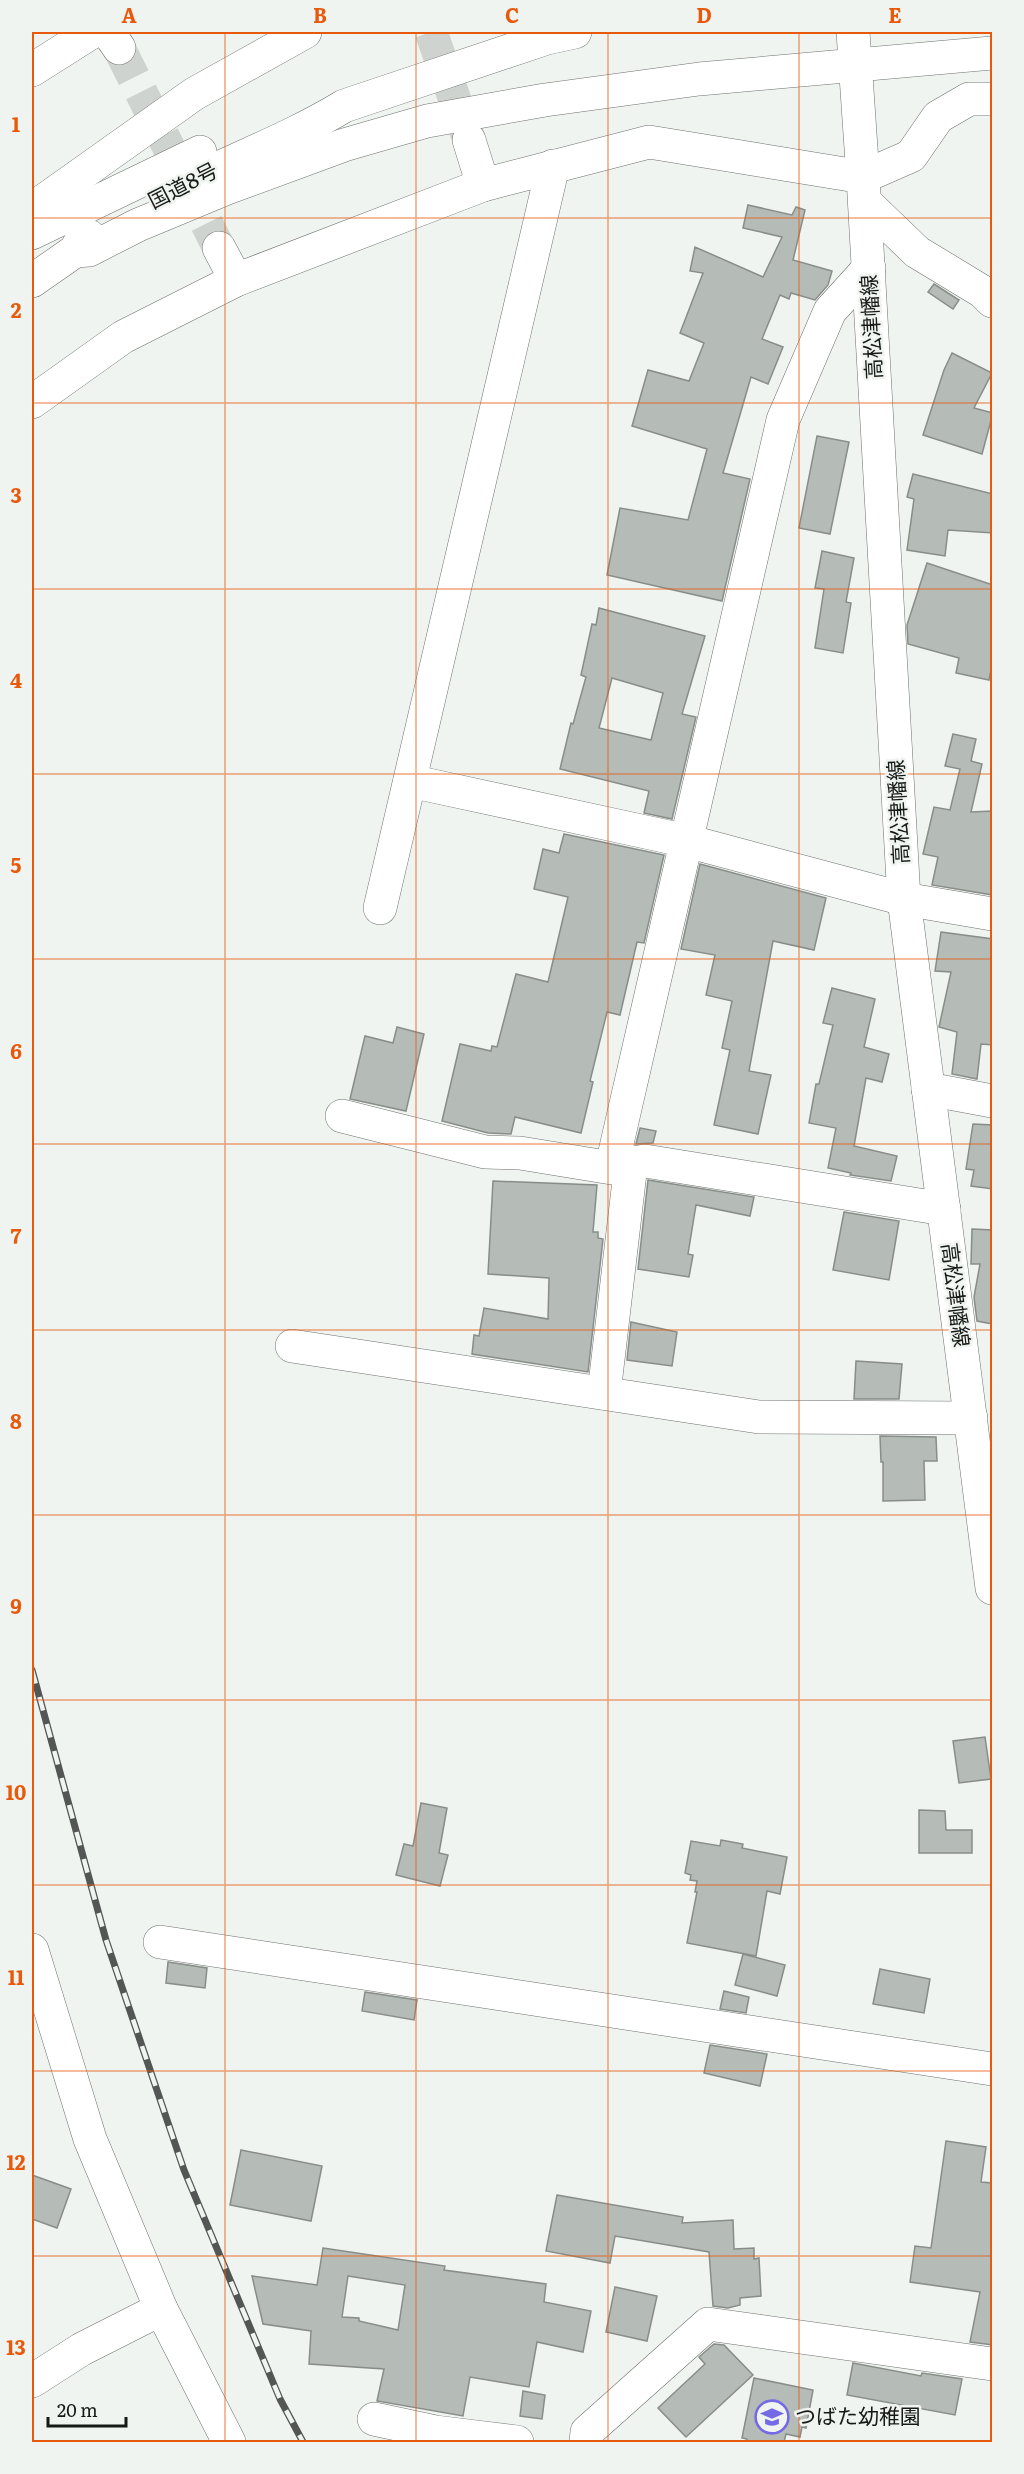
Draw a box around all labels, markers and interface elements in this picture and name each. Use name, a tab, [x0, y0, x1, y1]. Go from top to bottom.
text: A	[121, 0, 137, 29]
text: B	[313, 0, 327, 29]
text: C	[505, 0, 519, 29]
text: D	[696, 0, 712, 29]
text: E	[888, 0, 902, 29]
text: 1	[12, 108, 20, 138]
street label: 国道8号	[142, 153, 222, 215]
street label: 高松津幡線	[851, 274, 888, 380]
text: 2	[11, 294, 22, 324]
text: 3	[10, 479, 22, 509]
text: 4	[10, 664, 22, 694]
street label: 高松津幡線	[878, 759, 915, 865]
text: 5	[11, 849, 22, 879]
text: 6	[10, 1035, 22, 1065]
text: 7	[11, 1220, 22, 1250]
street label: 高松津幡線	[936, 1241, 979, 1349]
text: 8	[10, 1405, 22, 1435]
text: 9	[10, 1590, 22, 1620]
text: 10	[6, 1776, 26, 1806]
text: 11	[8, 1961, 24, 1991]
text: 12	[6, 2146, 26, 2176]
text: 13	[6, 2331, 26, 2361]
scale bar	[48, 2390, 126, 2428]
text: 20 m	[57, 2396, 98, 2423]
school or university icon: つばた幼稚園	[754, 2399, 790, 2435]
place label: つばた幼稚園	[795, 2399, 921, 2430]

